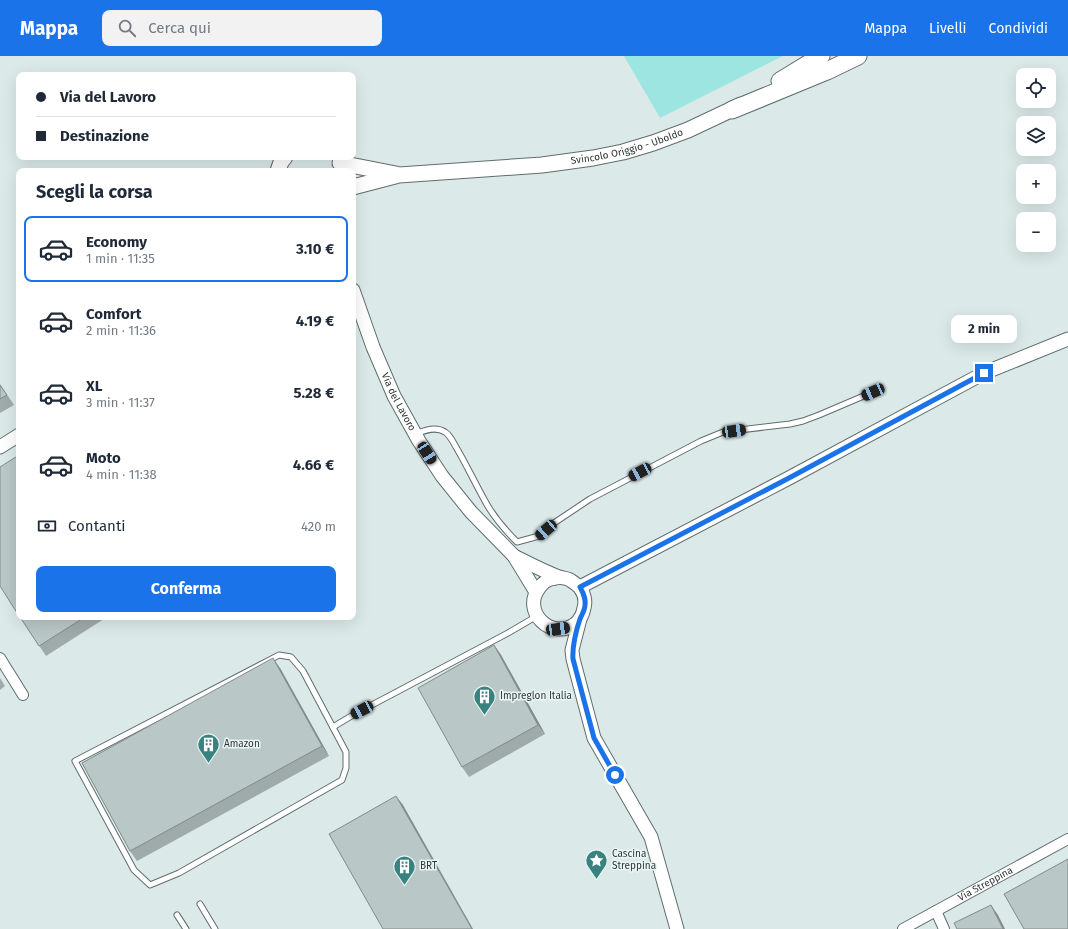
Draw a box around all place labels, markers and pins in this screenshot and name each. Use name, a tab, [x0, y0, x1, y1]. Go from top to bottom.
building icon: Impreglon Italia	[472, 683, 498, 716]
place label: Impreglon Italia	[500, 690, 572, 702]
building icon: Amazon	[196, 731, 222, 764]
place label: Amazon	[224, 738, 260, 750]
place icon: Cascina Streppina	[584, 847, 610, 880]
place label: Cascina Streppina	[612, 848, 656, 872]
building icon: BRT	[392, 853, 418, 886]
place label: BRT	[420, 860, 438, 872]

